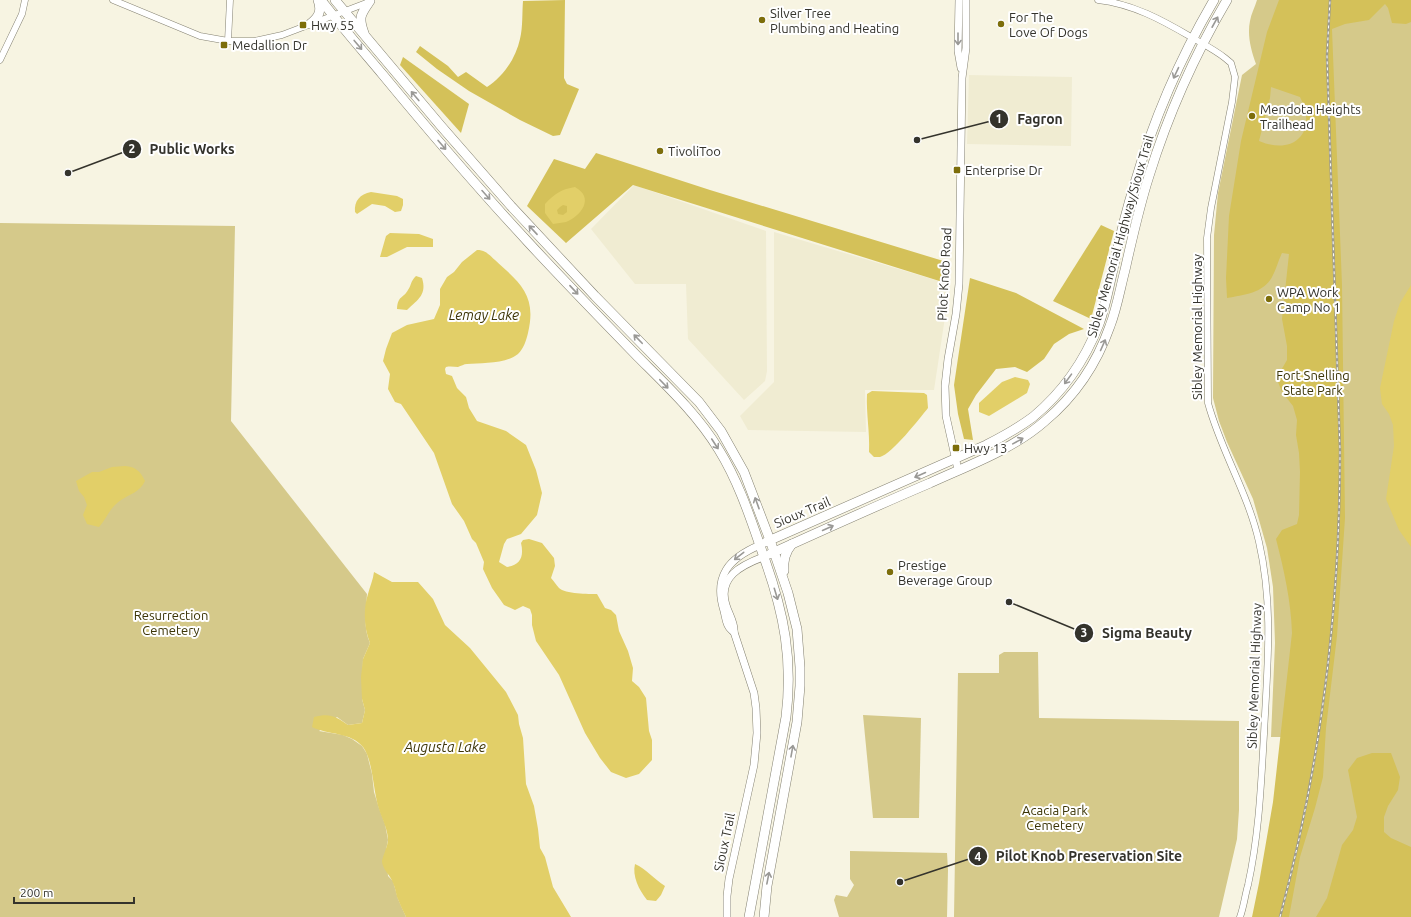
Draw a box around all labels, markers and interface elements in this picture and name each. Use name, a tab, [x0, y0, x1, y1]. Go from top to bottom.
place label: Silver Tree Plumbing and Heating	[770, 6, 899, 35]
place label: For The Love Of Dogs	[1009, 10, 1088, 39]
marker: Silver Tree Plumbing and Heating	[757, 15, 767, 25]
one-way arrow	[1211, 16, 1219, 28]
place label: Hwy 55	[311, 18, 354, 32]
marker: For The Love Of Dogs	[996, 19, 1006, 29]
marker: Hwy 55	[298, 20, 308, 30]
one-way arrow	[954, 32, 962, 45]
place label: Medallion Dr	[232, 38, 307, 52]
marker: Medallion Dr	[219, 40, 229, 50]
one-way arrow	[354, 40, 363, 51]
one-way arrow	[1172, 67, 1179, 79]
one-way arrow	[411, 91, 420, 101]
place label: Mendota Heights Trailhead	[1260, 102, 1361, 131]
callout: Fagron	[989, 106, 1071, 132]
text: Fagron	[1017, 111, 1063, 127]
marker: Mendota Heights Trailhead	[1247, 111, 1257, 121]
text: 1	[996, 112, 1002, 125]
street label: Sibley Memorial Highway/Sioux Trail	[1084, 133, 1156, 339]
callout: Public Works	[122, 136, 243, 162]
one-way arrow	[437, 140, 446, 150]
text: Public Works	[149, 141, 235, 157]
text: 2	[129, 142, 136, 155]
place label: TivoliToo	[668, 144, 721, 158]
marker: TivoliToo	[655, 146, 665, 156]
place label: Enterprise Dr	[965, 163, 1043, 177]
marker: Enterprise Dr	[952, 165, 962, 175]
one-way arrow	[481, 190, 490, 200]
one-way arrow	[529, 225, 538, 235]
street label: Pilot Knob Road	[935, 227, 953, 321]
street label: Sibley Memorial Highway	[1190, 254, 1204, 400]
one-way arrow	[569, 285, 579, 295]
place label: WPA Work Camp No 1	[1277, 285, 1341, 314]
marker: WPA Work Camp No 1	[1264, 294, 1274, 304]
water label: Lemay Lake	[449, 307, 519, 323]
one-way arrow	[633, 334, 642, 344]
one-way arrow	[1099, 339, 1107, 351]
park label: Fort Snelling State Park	[1276, 368, 1350, 397]
one-way arrow	[1064, 374, 1073, 385]
one-way arrow	[659, 378, 668, 388]
one-way arrow	[1012, 436, 1024, 444]
one-way arrow	[711, 438, 719, 449]
place label: Hwy 13	[964, 441, 1007, 455]
marker: Hwy 13	[951, 443, 961, 453]
one-way arrow	[914, 471, 926, 479]
street label: Sioux Trail	[772, 494, 833, 530]
one-way arrow	[753, 497, 760, 510]
one-way arrow	[822, 524, 834, 531]
one-way arrow	[734, 552, 745, 560]
place label: Prestige Beverage Group	[898, 558, 992, 587]
marker: Prestige Beverage Group	[885, 567, 895, 577]
one-way arrow	[773, 587, 780, 600]
street label: Sibley Memorial Highway	[1244, 603, 1264, 749]
park label: Resurrection Cemetery	[134, 608, 208, 637]
callout: Sigma Beauty	[1074, 620, 1200, 646]
text: Sigma Beauty	[1102, 625, 1192, 641]
text: 3	[1081, 626, 1087, 639]
water label: Augusta Lake	[403, 739, 486, 755]
one-way arrow	[788, 744, 796, 757]
park label: Acacia Park Cemetery	[1022, 803, 1088, 832]
street label: Sioux Trail	[711, 811, 737, 873]
callout: Pilot Knob Preservation Site	[968, 843, 1190, 869]
text: Pilot Knob Preservation Site	[996, 848, 1182, 864]
text: 4	[975, 850, 982, 863]
one-way arrow	[764, 872, 772, 885]
scale bar	[14, 879, 134, 905]
text: 200 m	[20, 886, 53, 899]

